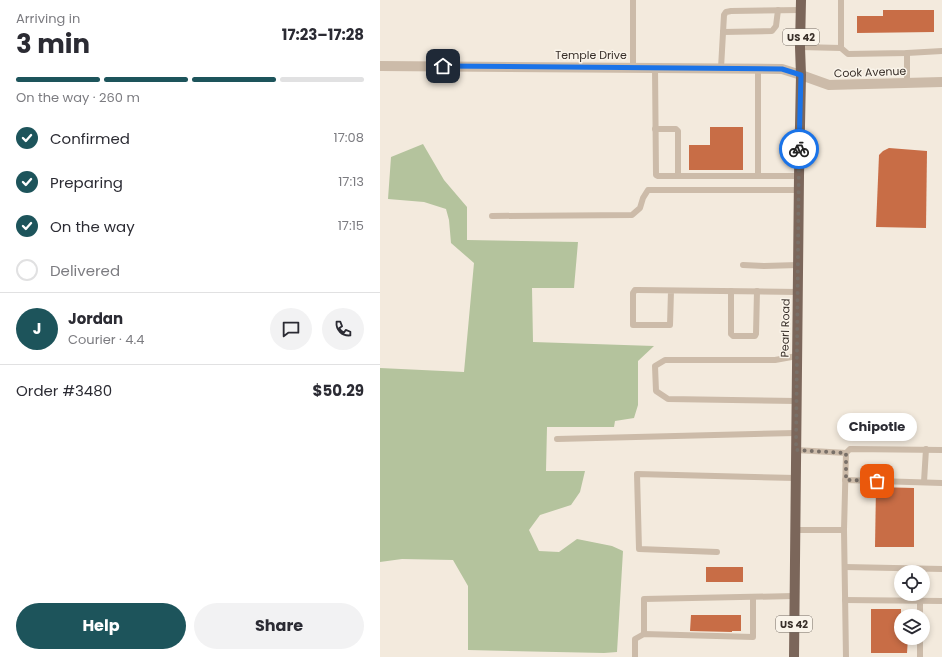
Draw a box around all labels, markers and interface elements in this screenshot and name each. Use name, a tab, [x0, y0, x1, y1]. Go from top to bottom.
text: Arriving in	[16, 9, 80, 28]
text: 17:23–17:28	[282, 24, 364, 45]
text: 3 min	[16, 26, 90, 62]
road number: US 42	[783, 29, 819, 45]
street label: Temple Drive	[555, 47, 627, 63]
pin	[426, 49, 460, 83]
icon: home	[432, 55, 454, 77]
street label: Cook Avenue	[834, 63, 907, 81]
text: On the way · 260 m	[16, 88, 140, 107]
icon: check	[16, 127, 38, 149]
text: Confirmed	[50, 128, 130, 149]
text: 17:08	[334, 128, 364, 147]
courier	[779, 129, 819, 169]
icon: bike	[788, 138, 810, 160]
icon: check	[16, 171, 38, 193]
text: Preparing	[50, 172, 123, 193]
text: 17:13	[338, 172, 364, 191]
icon: check	[16, 215, 38, 237]
text: On the way	[50, 216, 135, 237]
text: 17:15	[338, 216, 364, 235]
text: Delivered	[50, 260, 120, 281]
street label: Pearl Road	[776, 298, 794, 358]
text: Jordan	[68, 308, 123, 329]
button: chat	[270, 308, 312, 350]
button: phone	[322, 308, 364, 350]
text: J	[33, 318, 41, 339]
text: Courier · 4.4	[68, 330, 144, 349]
text: Order #3480	[16, 380, 112, 401]
text: $50.29	[313, 380, 364, 401]
callout: Chipotle	[837, 413, 917, 441]
text: Chipotle	[849, 417, 905, 436]
pin	[860, 464, 894, 498]
icon: bag	[866, 470, 888, 492]
map controls	[894, 565, 930, 645]
button: locate	[894, 565, 930, 601]
button: Help	[16, 603, 186, 649]
button: Share	[194, 603, 364, 649]
button: layers	[894, 609, 930, 645]
road number: US 42	[776, 616, 812, 632]

